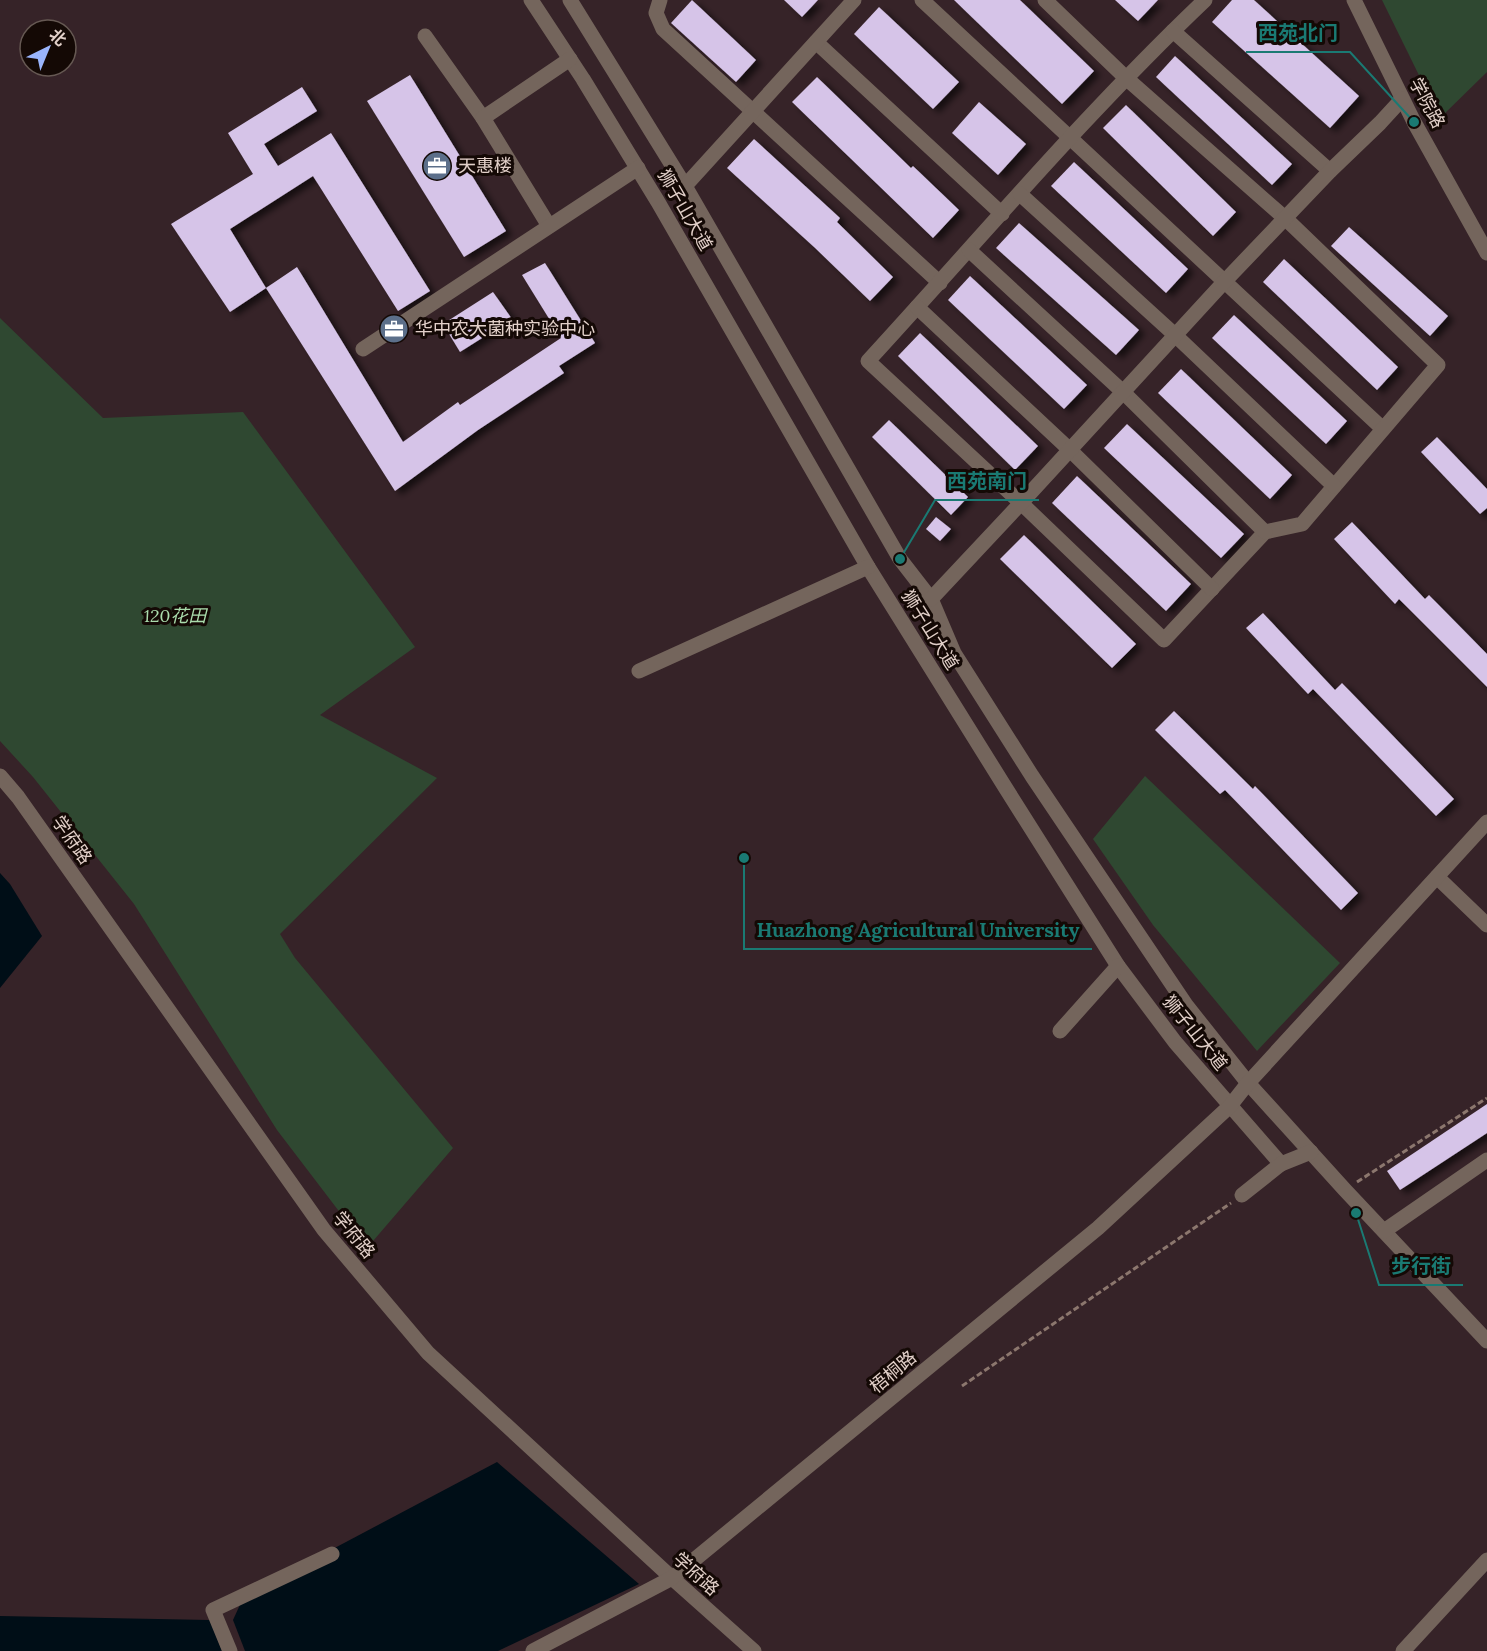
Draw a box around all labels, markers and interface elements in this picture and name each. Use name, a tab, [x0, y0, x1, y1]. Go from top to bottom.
callout: 西苑北门	[1246, 14, 1350, 52]
north arrow	[18, 18, 78, 78]
text: 西苑北门	[1258, 20, 1338, 45]
text: 北	[46, 24, 71, 50]
street label: 学院路	[1405, 74, 1450, 132]
office icon: 天惠楼	[421, 150, 453, 182]
place label: 天惠楼	[458, 154, 512, 177]
street label: 狮子山大道	[653, 165, 718, 254]
office icon: 华中农大菌种实验中心	[378, 313, 410, 345]
place label: 华中农大菌种实验中心	[415, 317, 595, 340]
callout: 西苑南门	[935, 462, 1039, 500]
text: 西苑南门	[947, 468, 1027, 493]
street label: 狮子山大道	[897, 585, 964, 674]
park label: 120花田	[144, 604, 208, 627]
street label: 学府路	[48, 811, 97, 868]
callout: Huazhong Agricultural University	[744, 911, 1092, 949]
text: Huazhong Agricultural University	[756, 917, 1080, 942]
street label: 狮子山大道	[1158, 990, 1233, 1075]
street label: 学府路	[328, 1206, 380, 1263]
callout: 步行街	[1379, 1247, 1463, 1285]
text: 步行街	[1391, 1253, 1451, 1278]
street label: 梧桐路	[865, 1345, 921, 1398]
street label: 学府路	[669, 1547, 724, 1600]

